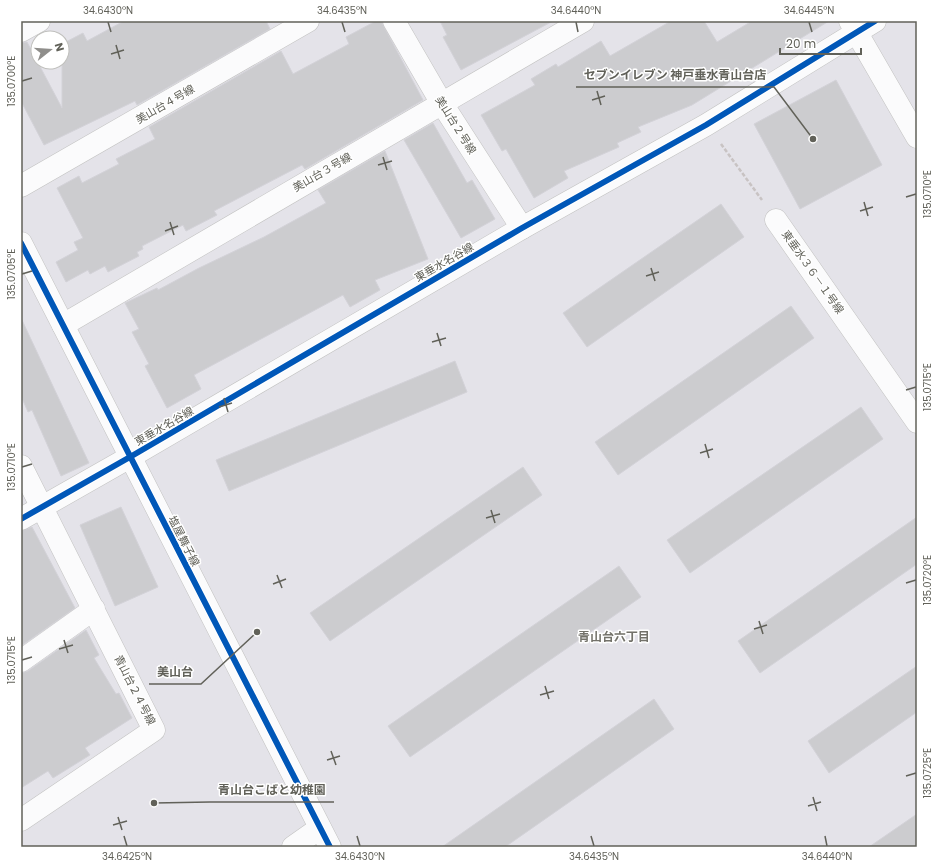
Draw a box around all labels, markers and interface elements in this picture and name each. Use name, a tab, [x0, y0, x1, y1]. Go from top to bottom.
text: 34.6430°N	[83, 3, 133, 18]
text: 34.6435°N	[317, 3, 367, 18]
text: 34.6440°N	[551, 3, 601, 18]
text: 34.6445°N	[784, 3, 834, 18]
north arrow	[30, 30, 70, 70]
scale bar	[780, 30, 861, 56]
text: 20 m	[786, 35, 816, 52]
text: N	[51, 41, 68, 53]
text: 135.0700°E	[4, 56, 19, 107]
callout: セブンイレブン 神戸垂水青山台店	[576, 63, 774, 87]
text: セブンイレブン 神戸垂水青山台店	[584, 66, 766, 83]
street label: 美山台４号線	[132, 81, 198, 127]
street label: 美山台２号線	[432, 93, 480, 157]
street label: 美山台３号線	[289, 149, 355, 195]
text: 135.0710°E	[920, 170, 935, 218]
street label: 東垂水３６－１号線	[778, 227, 848, 317]
street label: 東垂水名谷線	[411, 239, 477, 285]
text: 135.0705°E	[4, 249, 19, 300]
text: 135.0715°E	[920, 363, 935, 411]
street label: 東垂水名谷線	[131, 403, 197, 449]
text: 135.0710°E	[4, 443, 19, 491]
street label: 塩屋舞子線	[164, 513, 204, 569]
text: 135.0720°E	[920, 555, 935, 605]
district label: 青山台六丁目	[578, 628, 650, 645]
text: 135.0715°E	[4, 636, 19, 684]
street label: 青山台２４号線	[110, 652, 160, 728]
callout: 美山台	[149, 660, 201, 684]
text: 美山台	[157, 663, 193, 680]
text: 135.0725°E	[920, 748, 935, 798]
callout: 青山台こばと幼稚園	[210, 778, 334, 802]
text: 青山台こばと幼稚園	[218, 781, 326, 798]
text: 34.6425°N	[102, 849, 152, 864]
text: 34.6430°N	[335, 849, 385, 864]
text: 34.6435°N	[569, 849, 619, 864]
text: 34.6440°N	[802, 849, 852, 864]

